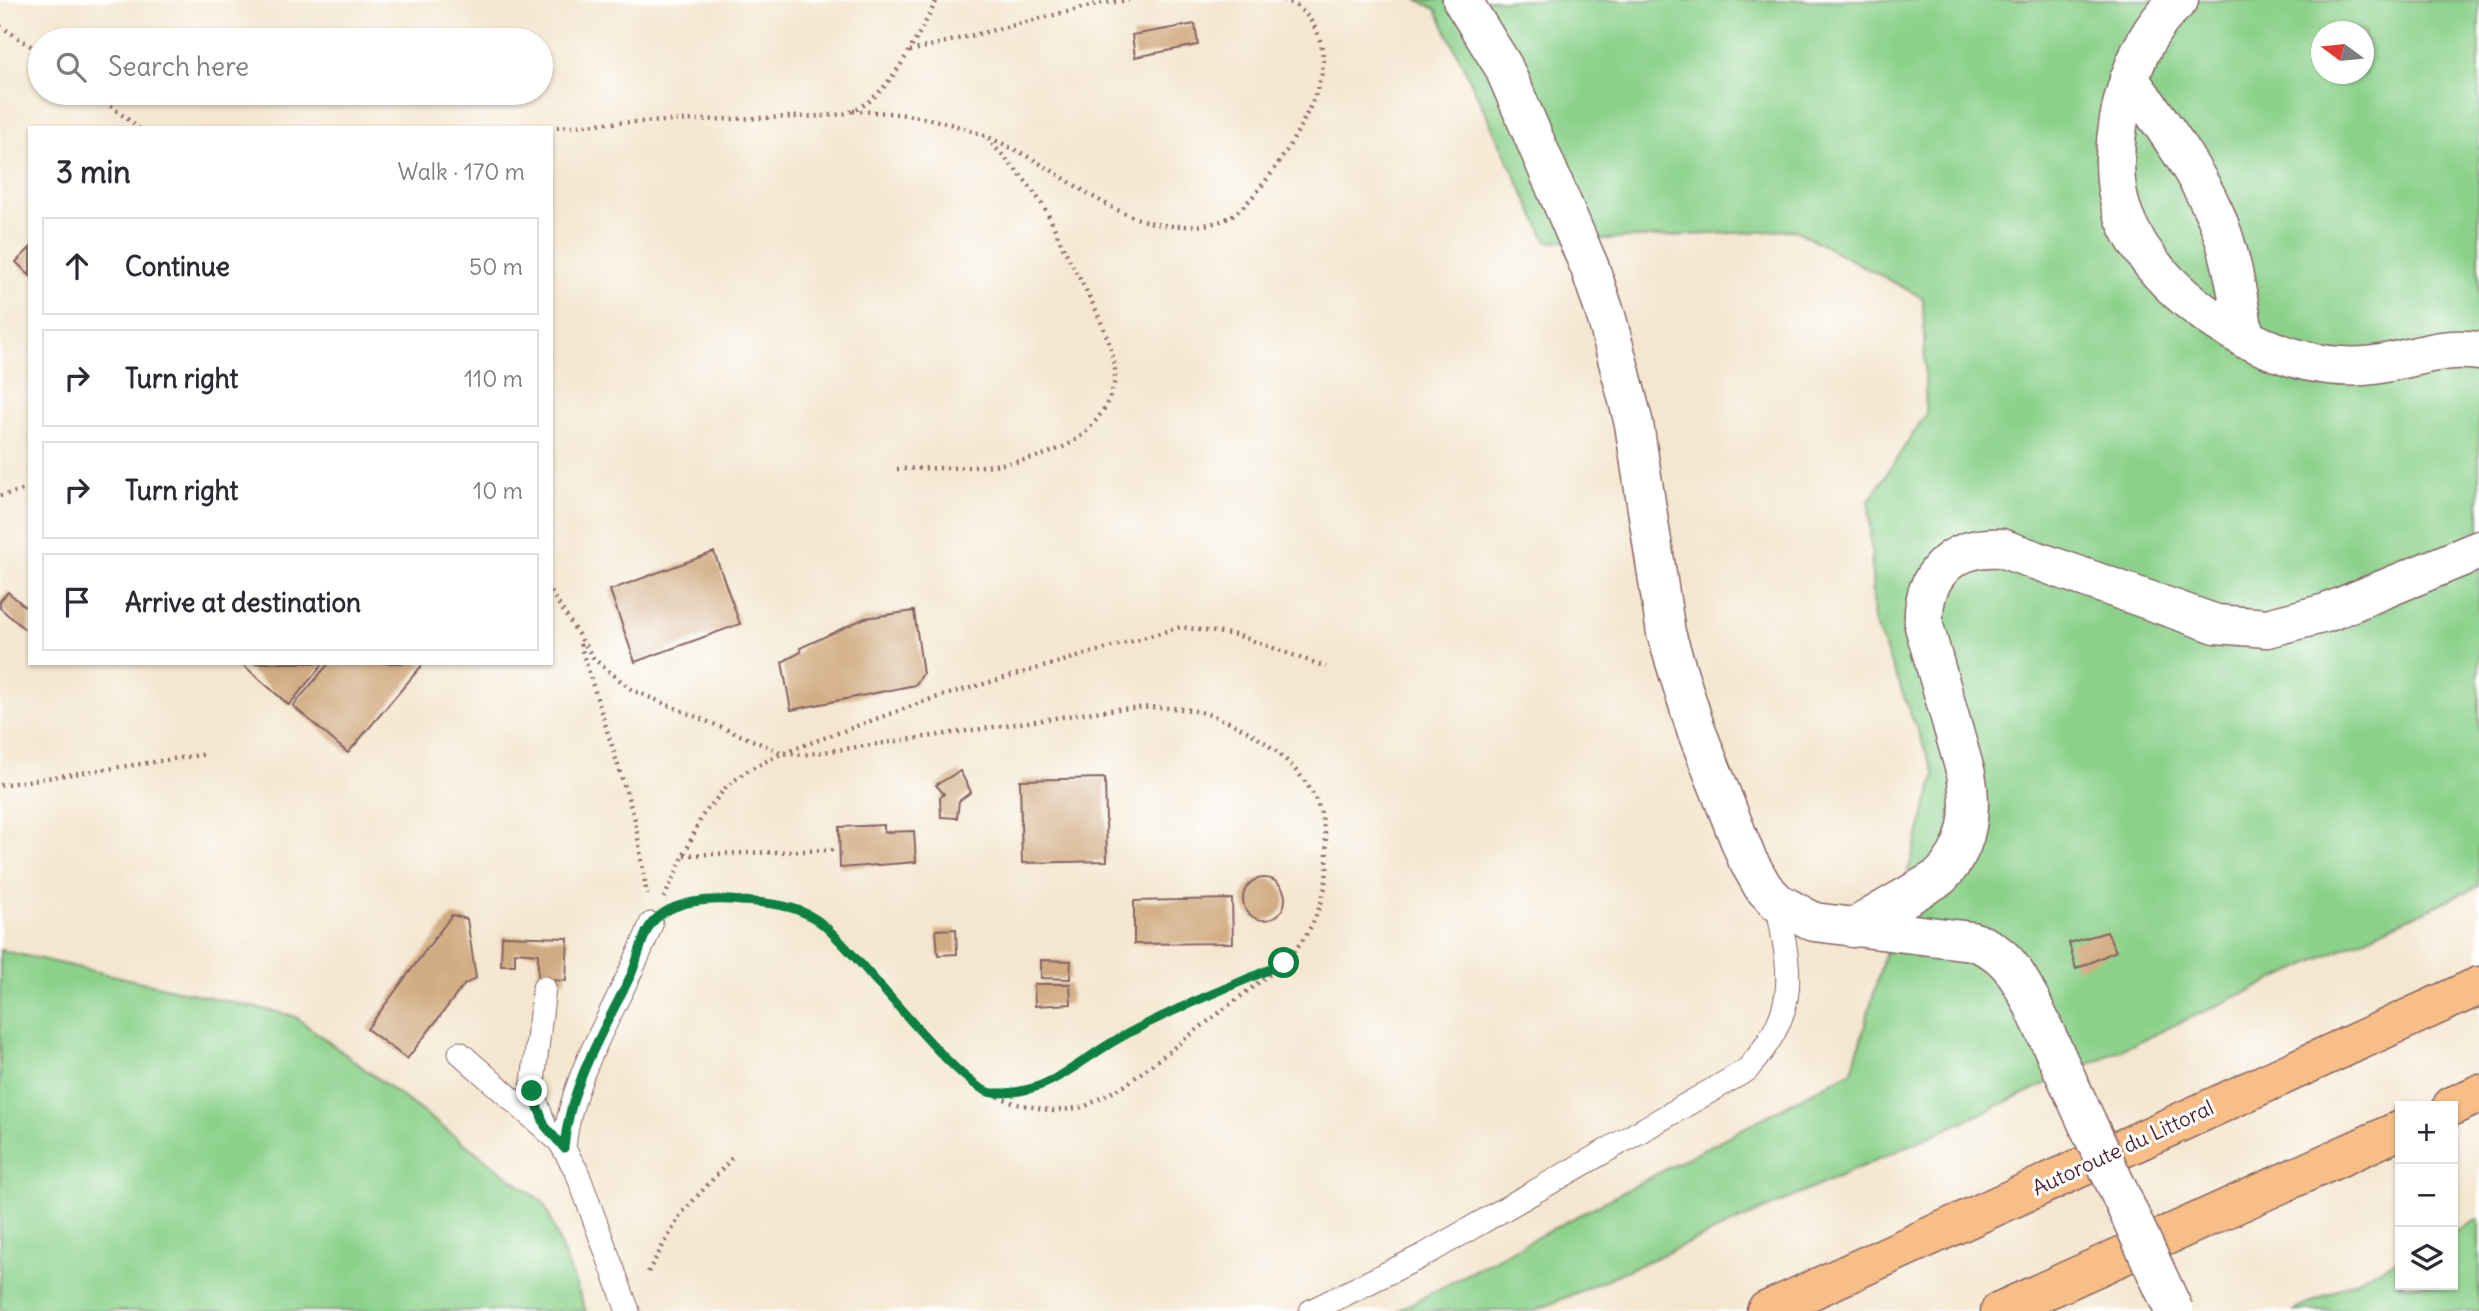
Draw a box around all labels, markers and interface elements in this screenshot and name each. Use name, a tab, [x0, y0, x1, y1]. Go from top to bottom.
north arrow	[2311, 21, 2374, 84]
search box	[28, 28, 553, 105]
icon: search	[52, 48, 90, 86]
text: Search here	[108, 50, 249, 83]
text: 3 min	[56, 153, 131, 191]
text: Walk · 170 m	[398, 157, 525, 186]
icon: ahead	[58, 247, 96, 285]
text: Continue	[125, 250, 230, 283]
text: 50 m	[469, 252, 523, 281]
icon: right	[58, 359, 96, 397]
text: Turn right	[125, 362, 238, 395]
text: 110 m	[464, 364, 523, 393]
icon: right	[58, 471, 96, 509]
text: Turn right	[125, 474, 238, 507]
text: 10 m	[473, 476, 523, 505]
icon: arrive	[58, 583, 96, 621]
text: Arrive at destination	[125, 586, 361, 619]
route start	[1268, 947, 1299, 978]
route end	[516, 1075, 547, 1106]
street label: Autoroute du Littoral	[2028, 1094, 2218, 1201]
map controls	[2395, 1101, 2458, 1290]
button: +	[2395, 1101, 2458, 1164]
button: −	[2395, 1164, 2458, 1227]
button: layers	[2395, 1227, 2458, 1290]

